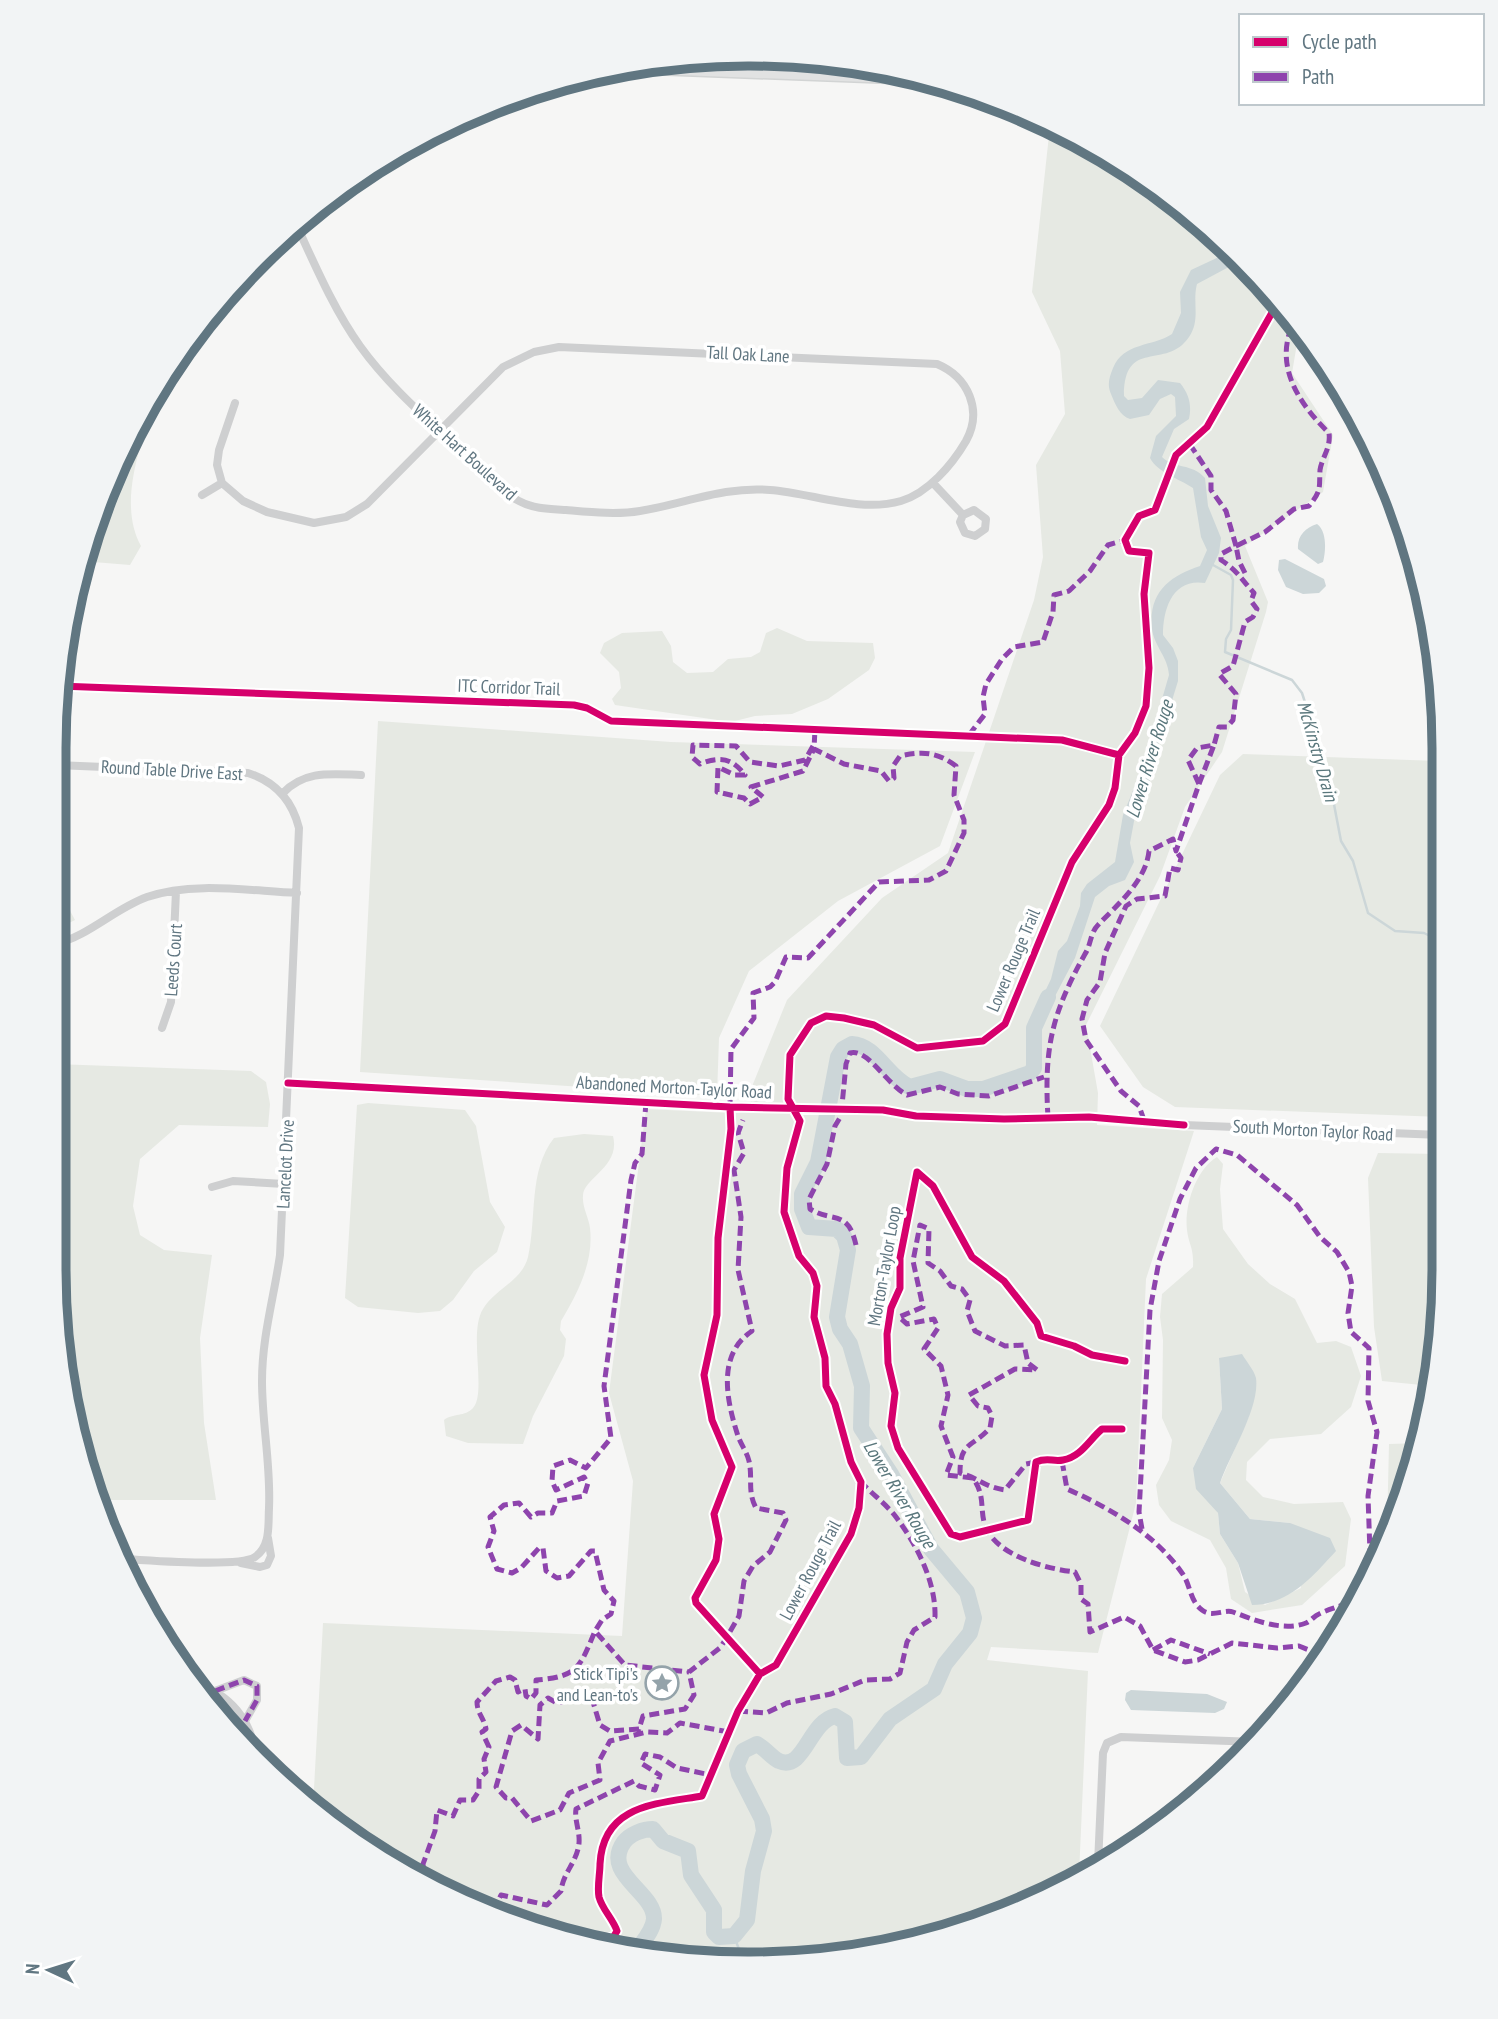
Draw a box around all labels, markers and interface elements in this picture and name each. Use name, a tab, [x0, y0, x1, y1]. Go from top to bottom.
legend	[1239, 14, 1484, 105]
text: Cycle path	[1302, 28, 1377, 55]
text: Path	[1302, 63, 1334, 90]
street label: Tall Oak Lane	[706, 340, 790, 368]
street label: White Hart Boulevard	[408, 399, 522, 505]
street label: ITC Corridor Trail	[457, 674, 562, 700]
water label: Lower River Rouge	[1120, 696, 1179, 821]
water label: McKinstry Drain	[1292, 698, 1344, 806]
street label: Round Table Drive East	[100, 755, 244, 785]
street label: Lower Rouge Trail	[981, 904, 1045, 1015]
street label: Leeds Court	[159, 923, 187, 997]
street label: Abandoned Morton-Taylor Road	[576, 1070, 772, 1104]
street label: South Morton Taylor Road	[1232, 1114, 1394, 1146]
street label: Lancelot Drive	[271, 1119, 299, 1209]
street label: Morton-Taylor Loop	[862, 1204, 906, 1328]
water label: Lower River Rouge	[858, 1436, 942, 1553]
street label: Lower Rouge Trail	[774, 1515, 846, 1624]
place label: Stick Tipi's and Lean-to's	[557, 1662, 638, 1706]
place icon: Stick Tipi's and Lean-to's	[643, 1664, 681, 1702]
north arrow	[14, 1935, 84, 2005]
text: N	[20, 1963, 44, 1975]

